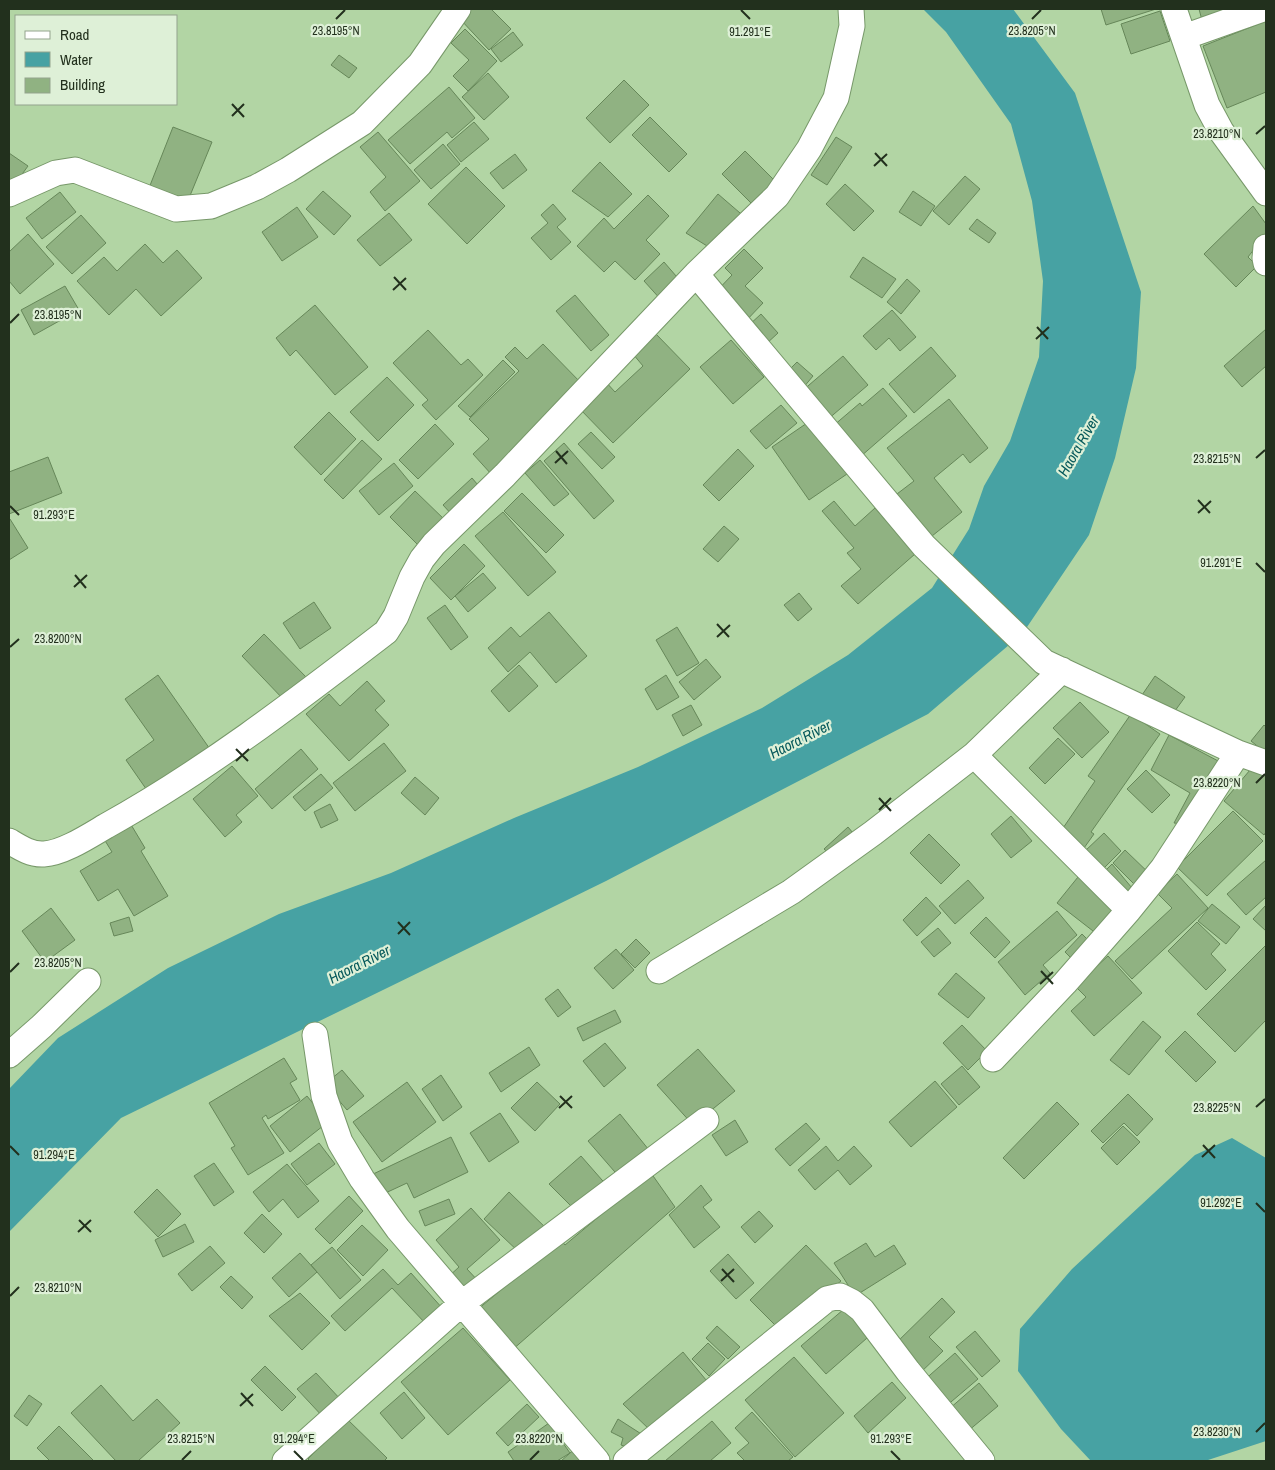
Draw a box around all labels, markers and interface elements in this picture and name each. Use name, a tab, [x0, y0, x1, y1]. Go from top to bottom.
legend	[15, 15, 178, 105]
text: 23.8195°N	[312, 23, 360, 39]
text: 23.8205°N	[1008, 23, 1056, 39]
text: Road	[60, 24, 89, 45]
text: 91.291°E	[729, 24, 771, 40]
text: Water	[60, 49, 92, 70]
text: Building	[60, 74, 105, 95]
text: 23.8210°N	[1193, 126, 1241, 142]
text: 23.8195°N	[34, 307, 82, 323]
water label: Haora River	[1052, 411, 1104, 480]
text: 23.8215°N	[1193, 451, 1241, 467]
text: 91.293°E	[33, 507, 75, 523]
text: 91.291°E	[1200, 555, 1242, 571]
text: 23.8200°N	[34, 631, 82, 647]
water label: Haora River	[766, 714, 835, 763]
text: 23.8220°N	[1193, 775, 1241, 791]
water label: Haora River	[325, 939, 394, 988]
text: 23.8205°N	[34, 955, 82, 971]
text: 23.8225°N	[1193, 1100, 1241, 1116]
text: 91.294°E	[33, 1147, 75, 1163]
text: 91.292°E	[1200, 1195, 1242, 1211]
text: 23.8210°N	[34, 1280, 82, 1296]
text: 23.8230°N	[1193, 1424, 1241, 1440]
text: 23.8215°N	[167, 1431, 215, 1447]
text: 91.294°E	[273, 1431, 315, 1447]
text: 23.8220°N	[515, 1431, 563, 1447]
text: 91.293°E	[870, 1431, 912, 1447]

